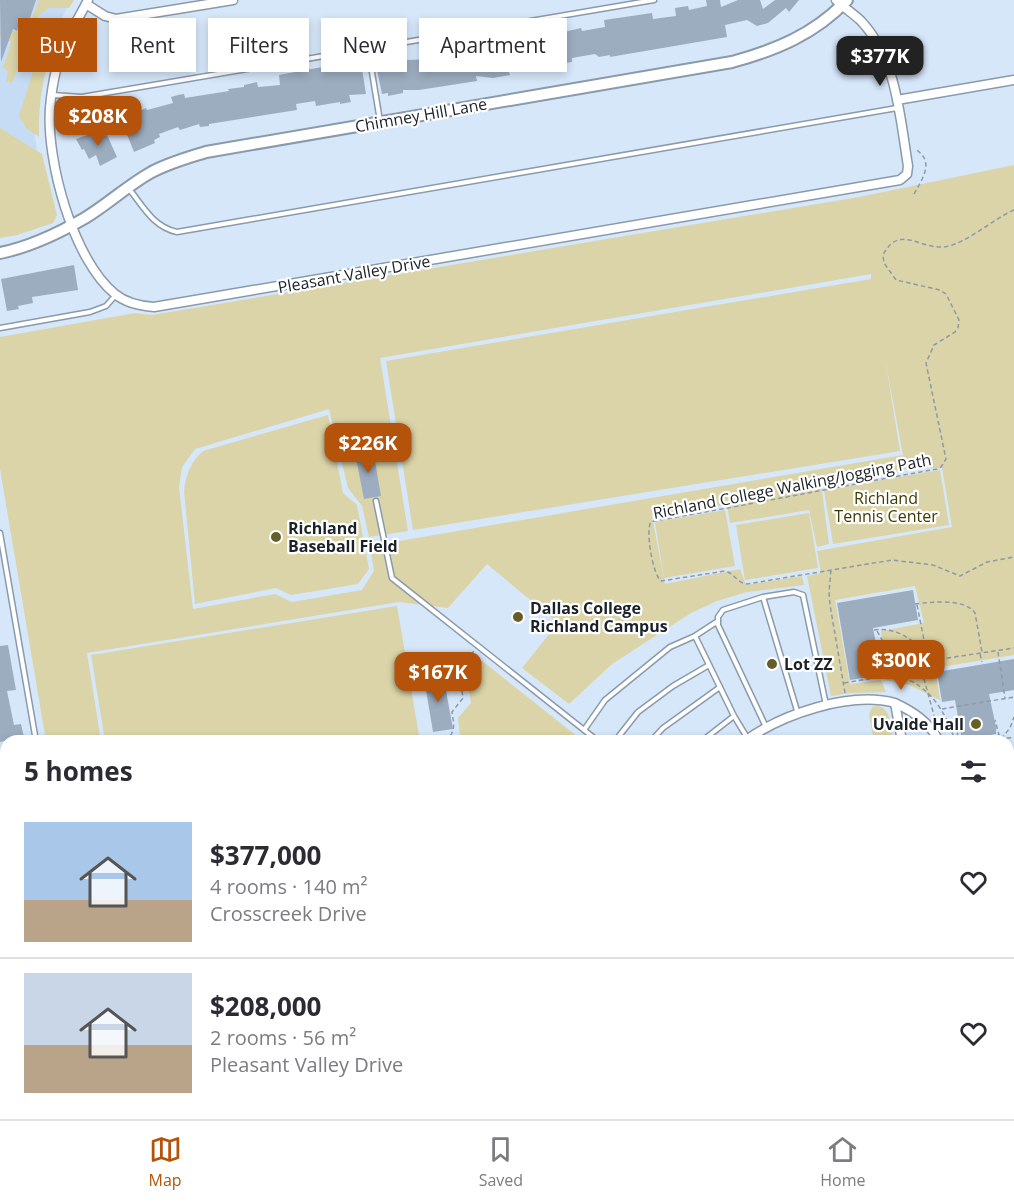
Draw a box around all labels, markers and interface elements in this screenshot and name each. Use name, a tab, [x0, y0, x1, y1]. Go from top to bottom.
chip: Buy	[18, 18, 97, 72]
chip: Rent	[109, 18, 196, 72]
chip: Filters	[208, 18, 309, 72]
chip: New	[321, 18, 407, 72]
chip: Apartment	[419, 18, 567, 72]
pin: $377K	[838, 36, 922, 87]
text: $377K	[850, 42, 910, 69]
street label: Chimney Hill Lane	[353, 93, 489, 137]
pin: $208K	[56, 96, 140, 147]
text: $208K	[68, 102, 128, 129]
street label: Pleasant Valley Drive	[276, 250, 432, 298]
pin: $226K	[326, 423, 410, 474]
text: $226K	[338, 429, 398, 456]
street label: Richland College Walking/Jogging Path	[651, 448, 933, 524]
park label: Richland Tennis Center	[834, 487, 938, 527]
place label: Richland Baseball Field	[288, 517, 398, 557]
marker: Richland Baseball Field	[269, 530, 283, 544]
place label: Dallas College Richland Campus	[530, 597, 668, 637]
marker: Dallas College Richland Campus	[511, 610, 525, 624]
pin: $300K	[859, 640, 943, 691]
text: $300K	[871, 646, 931, 673]
pin: $167K	[396, 652, 480, 703]
place label: Lot ZZ	[784, 653, 833, 675]
marker: Lot ZZ	[765, 657, 779, 671]
text: $167K	[408, 658, 468, 685]
place label: Uvalde Hall	[873, 713, 964, 735]
marker: Uvalde Hall	[969, 717, 983, 731]
text: 5 homes	[24, 753, 133, 789]
icon: filters	[957, 755, 990, 788]
text: $377,000	[210, 837, 321, 873]
icon: home	[72, 846, 144, 918]
icon: heart	[957, 866, 990, 899]
text: 4 rooms · 140 m²	[210, 873, 368, 900]
text: Crosscreek Drive	[210, 900, 367, 927]
text: $208,000	[210, 988, 321, 1024]
icon: home	[72, 997, 144, 1069]
icon: heart	[957, 1017, 990, 1050]
text: 2 rooms · 56 m²	[210, 1024, 356, 1051]
text: Pleasant Valley Drive	[210, 1051, 403, 1078]
tab: Map	[149, 1133, 182, 1191]
tab: Saved	[479, 1133, 523, 1191]
tab: Home	[820, 1133, 865, 1191]

